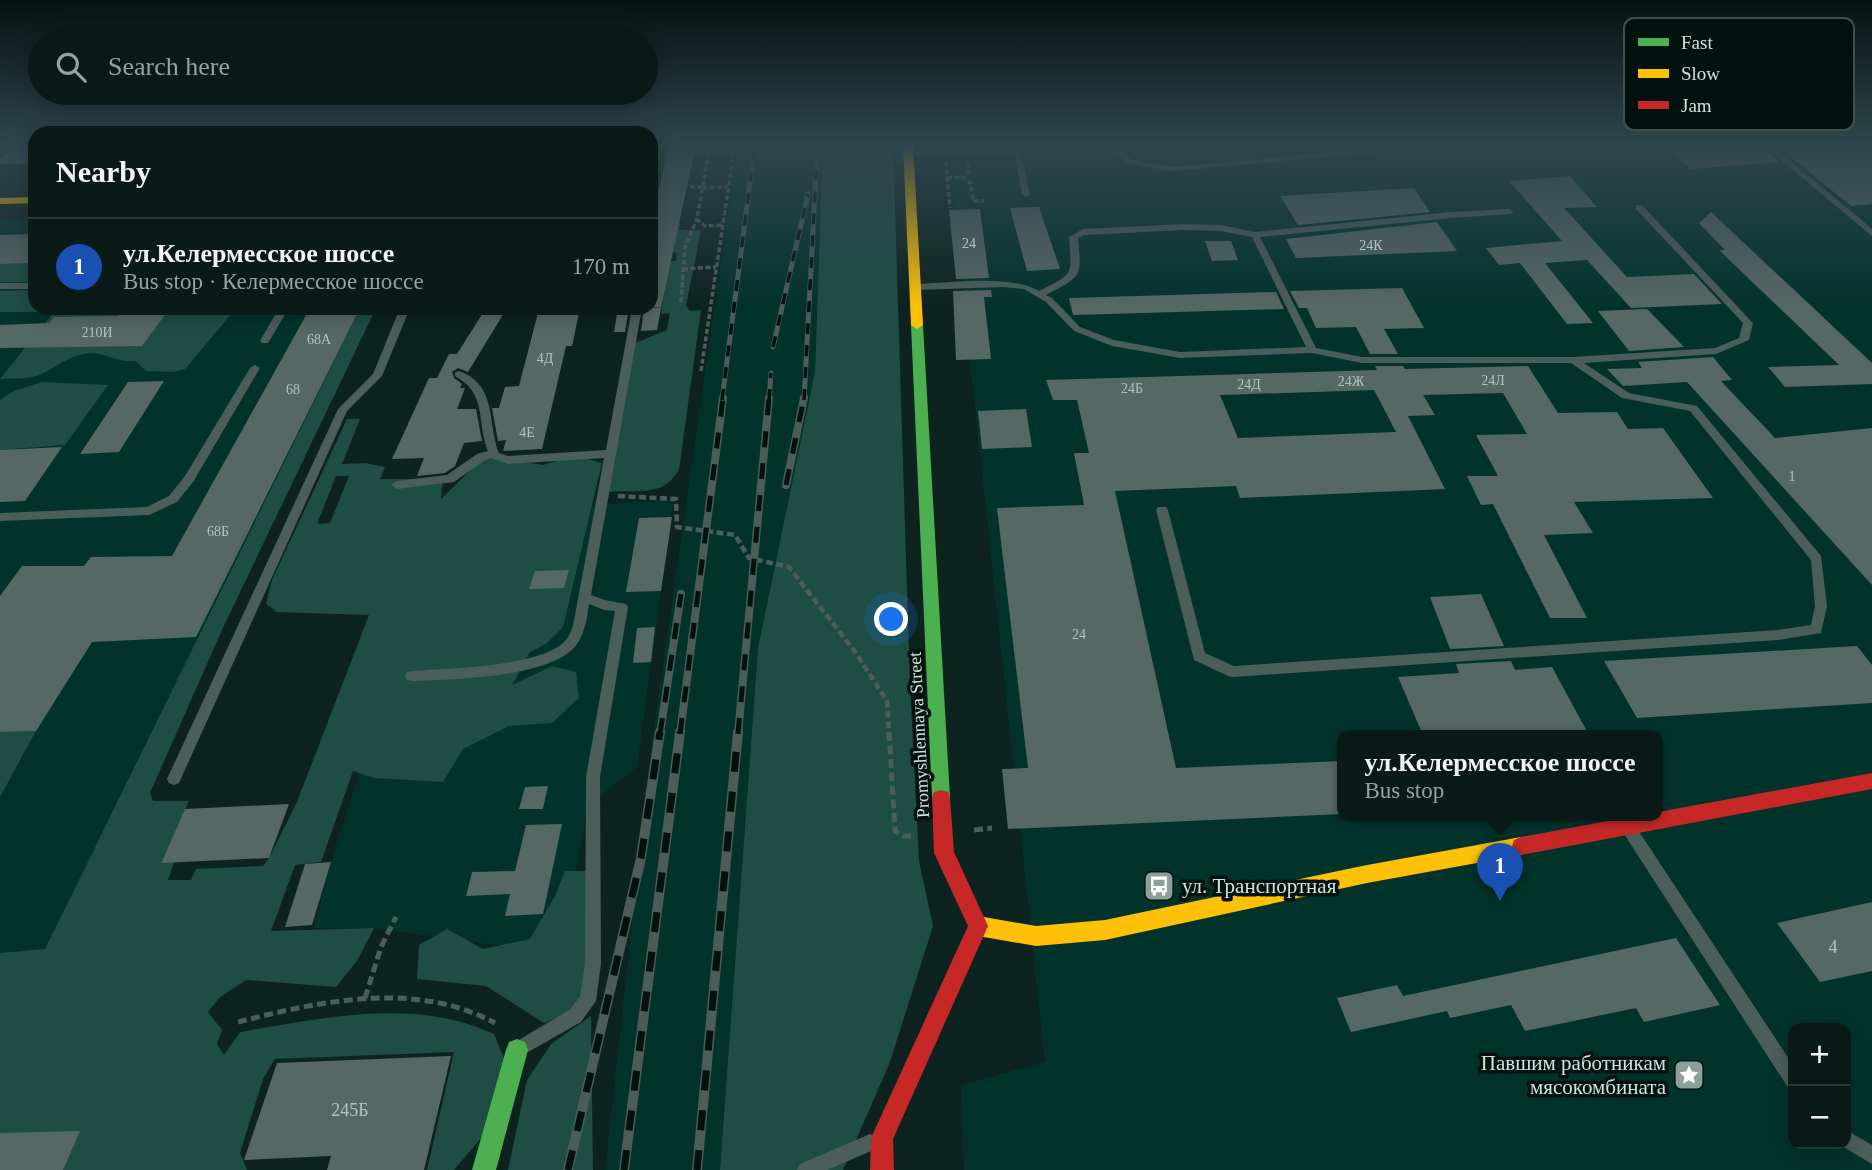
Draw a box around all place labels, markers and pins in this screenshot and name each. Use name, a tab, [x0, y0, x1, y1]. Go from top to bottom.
pin: 1	[1477, 843, 1523, 901]
bus stop icon: ул. Транспортная	[1142, 869, 1176, 903]
place label: ул. Транспортная	[1182, 874, 1337, 898]
place label: Павшим работникам мясокомбината	[1481, 1051, 1667, 1099]
place icon: Павшим работникам мясокомбината	[1672, 1058, 1706, 1092]

